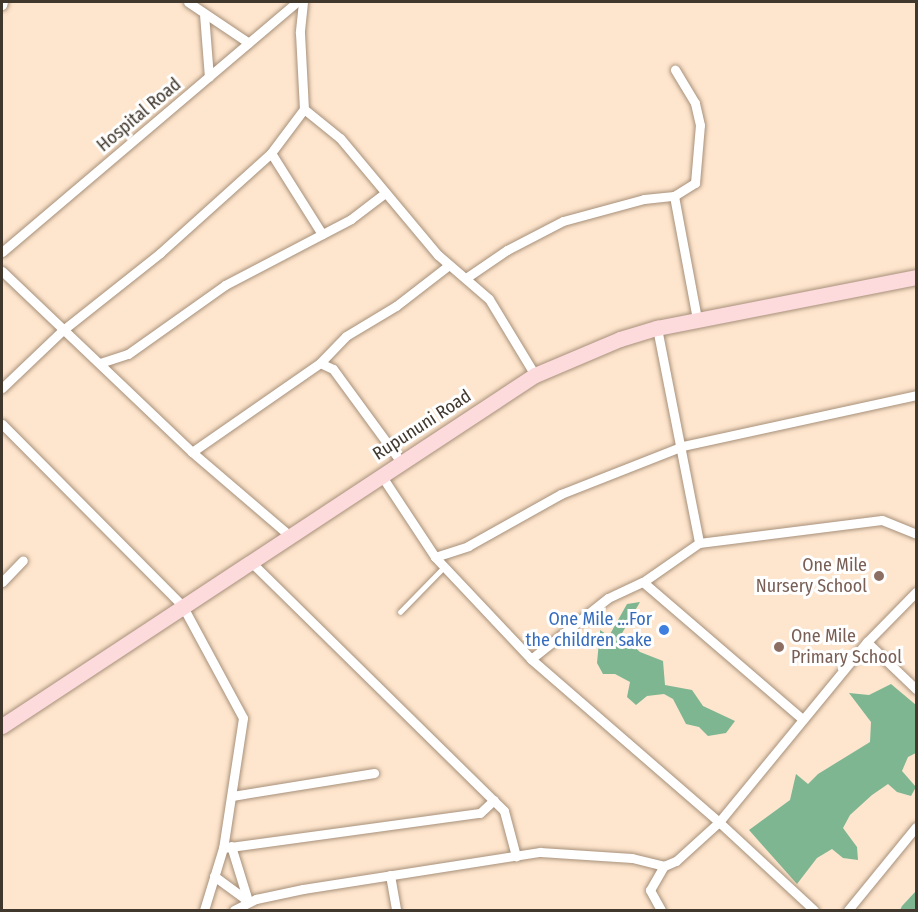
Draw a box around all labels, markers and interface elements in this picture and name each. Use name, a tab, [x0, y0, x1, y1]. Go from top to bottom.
street label: Hospital Road	[93, 74, 185, 156]
street label: Rupununi Road	[369, 385, 475, 465]
place label: One Mile Nursery School	[756, 555, 867, 598]
marker: One Mile Nursery School	[872, 569, 886, 583]
place label: One Mile ...For the children sake	[526, 609, 652, 652]
marker: One Mile ...For the children sake	[657, 623, 671, 637]
place label: One Mile Primary School	[791, 626, 902, 668]
marker: One Mile Primary School	[772, 640, 786, 654]

